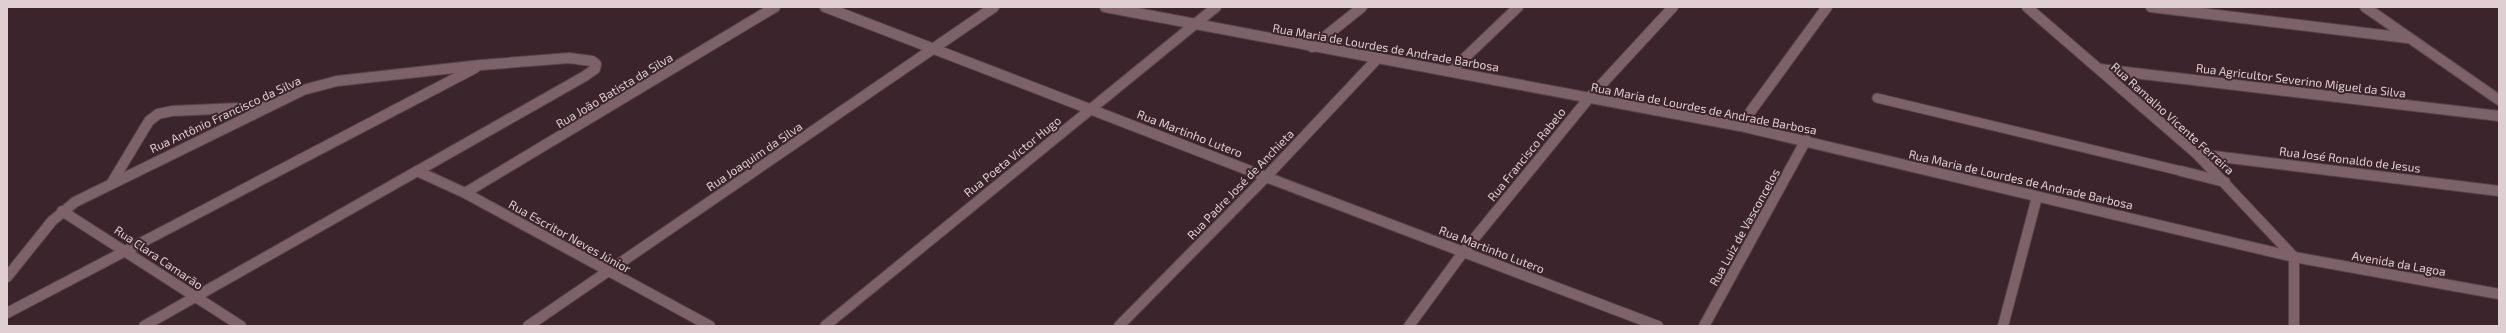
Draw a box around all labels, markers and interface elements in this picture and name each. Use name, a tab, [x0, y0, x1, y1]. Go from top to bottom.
street label: Rua Maria de Lourdes de Andrade Barbosa	[1272, 20, 1500, 74]
street label: Rua João Batista da Silva	[553, 50, 675, 130]
street label: Rua Ramalho Vicente Ferreira	[2109, 59, 2237, 177]
street label: Rua Agricultor Severino Miguel da Silva	[2195, 60, 2407, 100]
street label: Rua Antônio Francisco da Silva	[147, 73, 303, 155]
street label: Rua Maria de Lourdes de Andrade Barbosa	[1590, 79, 1818, 137]
street label: Rua Francisco Rabelo	[1484, 104, 1568, 203]
street label: Rua Martinho Lutero	[1135, 106, 1245, 160]
street label: Rua Poeta Victor Hugo	[961, 113, 1063, 199]
street label: Rua Joaquim da Silva	[703, 119, 805, 193]
street label: Rua Padre José de Anchieta	[1184, 126, 1296, 242]
street label: Rua José Ronaldo de Jesus	[2278, 143, 2422, 175]
street label: Rua Maria de Lourdes de Andrade Barbosa	[1907, 146, 2135, 212]
street label: Rua Luiz de Vasconcelos	[1706, 166, 1782, 288]
street label: Rua Escritor Neves Júnior	[507, 197, 634, 275]
street label: Rua Clara Camarão	[112, 222, 206, 292]
street label: Rua Martinho Lutero	[1437, 222, 1547, 276]
street label: Avenida da Lagoa	[2351, 248, 2447, 278]

